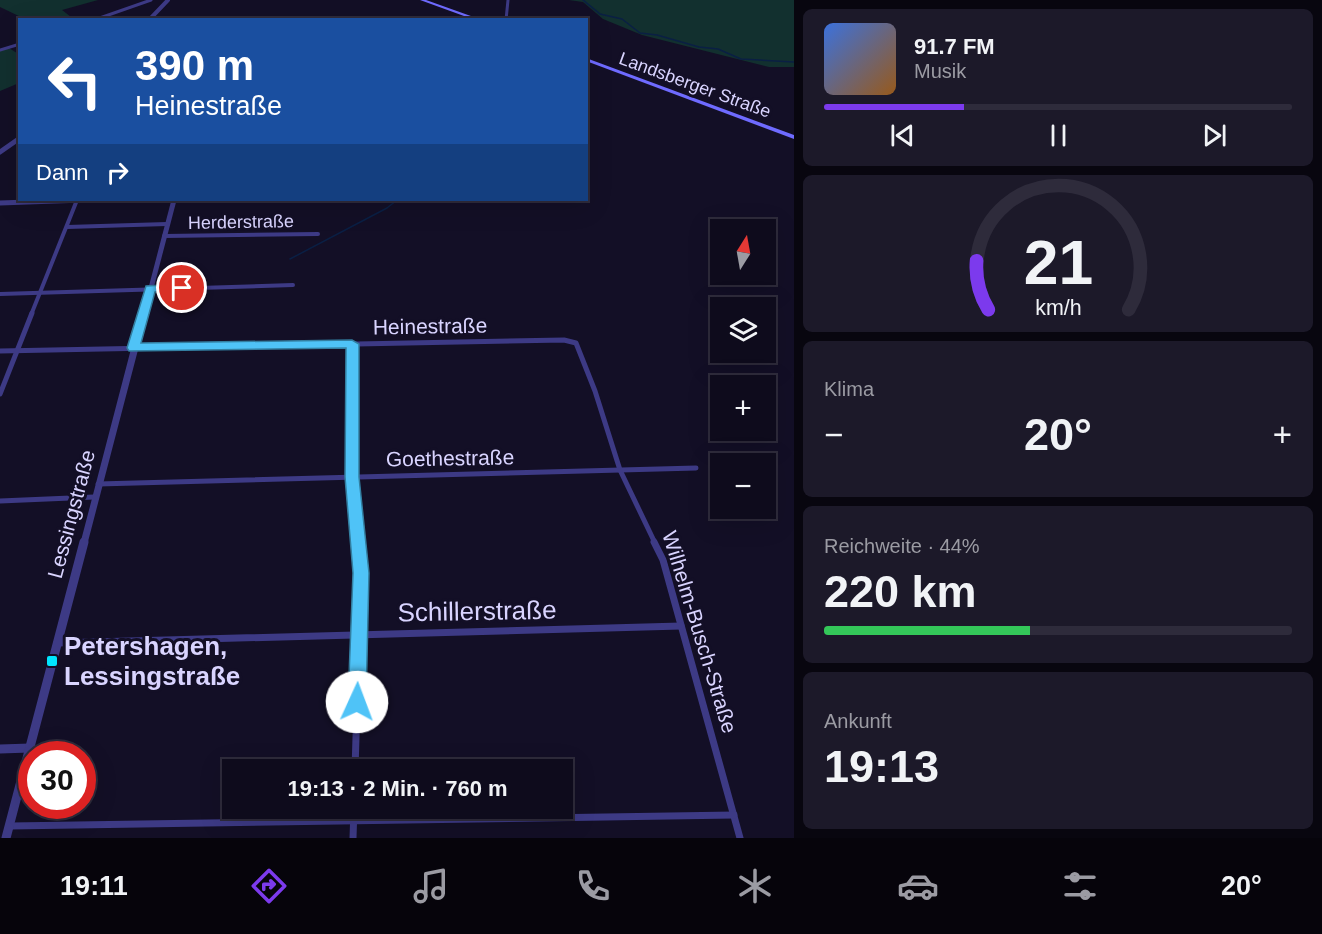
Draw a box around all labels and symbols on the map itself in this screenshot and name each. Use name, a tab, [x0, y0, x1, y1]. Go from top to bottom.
street label: Landsberger Straße	[616, 48, 774, 122]
street label: Herderstraße	[188, 211, 294, 233]
north arrow	[710, 219, 776, 285]
pin	[156, 262, 207, 313]
street label: Heinestraße	[373, 314, 487, 338]
street label: Goethestraße	[386, 445, 514, 471]
street label: Lessingstraße	[43, 447, 99, 581]
street label: Wilhelm-Busch-Straße	[658, 528, 742, 736]
street label: Schillerstraße	[397, 595, 557, 627]
place label: Petershagen, Lessingstraße	[64, 631, 240, 691]
marker: Petershagen, Lessingstraße	[45, 654, 59, 668]
position arrow	[325, 670, 389, 734]
speed limit sign: 30	[18, 741, 96, 819]

